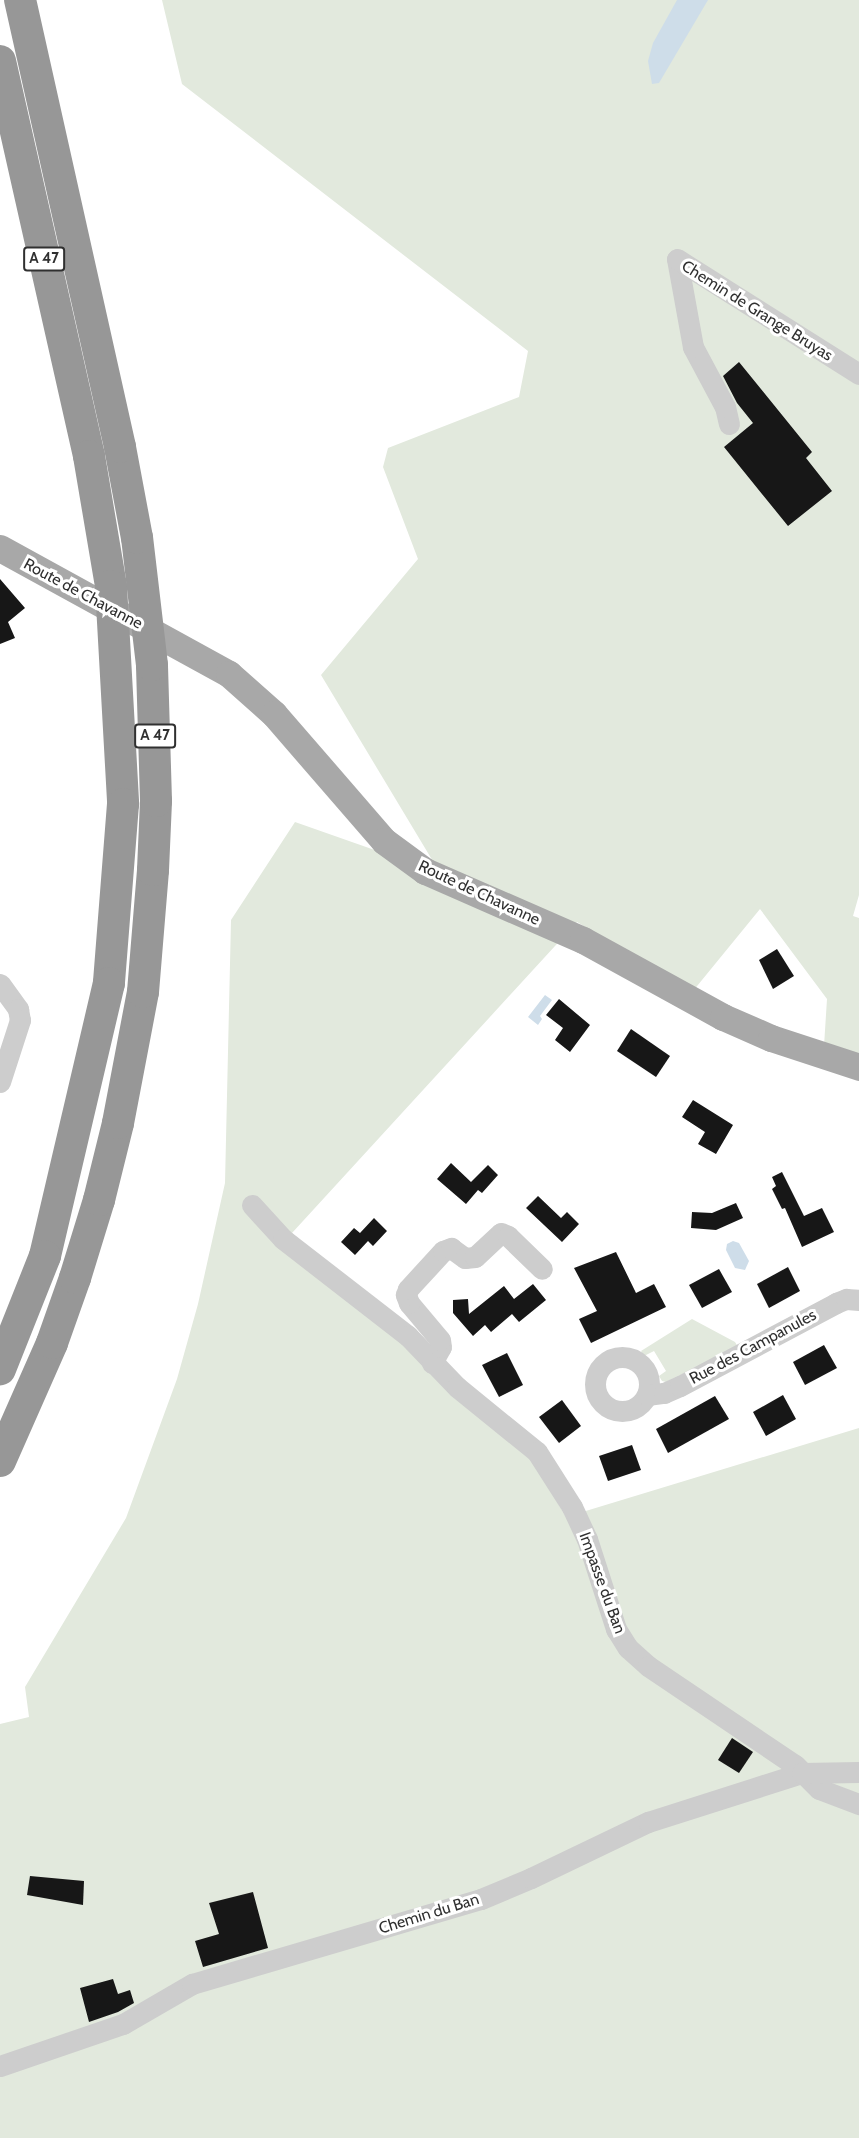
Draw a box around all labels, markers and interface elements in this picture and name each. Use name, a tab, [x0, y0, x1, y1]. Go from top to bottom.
road number: A 47	[23, 247, 65, 271]
street label: Chemin de Grange Bruyas	[678, 257, 836, 365]
street label: Route de Chavanne	[20, 555, 146, 633]
road number: A 47	[134, 724, 176, 748]
street label: Route de Chavanne	[415, 856, 543, 930]
street label: Rue des Campanules	[686, 1305, 820, 1389]
street label: Impasse du Ban	[575, 1530, 629, 1636]
street label: Chemin du Ban	[377, 1890, 481, 1938]

